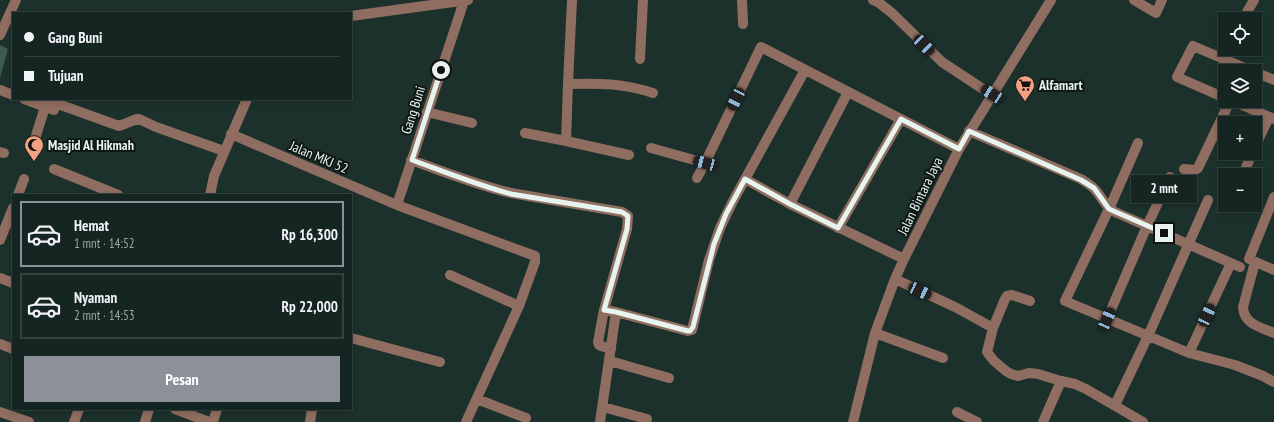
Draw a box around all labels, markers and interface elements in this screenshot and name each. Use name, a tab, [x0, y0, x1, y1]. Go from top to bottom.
map controls	[1218, 12, 1262, 212]
button: locate	[1218, 12, 1262, 56]
text: Gang Buni	[48, 28, 102, 47]
car	[911, 32, 937, 58]
route start	[432, 61, 450, 79]
button: layers	[1218, 64, 1262, 108]
text: Tujuan	[48, 66, 84, 85]
supermarket icon: Alfamart	[1014, 74, 1036, 102]
place label: Alfamart	[1038, 76, 1083, 94]
car	[979, 82, 1005, 106]
street label: Gang Buni	[397, 84, 429, 136]
car	[725, 86, 747, 112]
button: +	[1218, 116, 1262, 160]
mosque icon: Masjid Al Hikmah	[23, 134, 45, 162]
place label: Masjid Al Hikmah	[48, 136, 134, 154]
street label: Jalan MKJ 52	[286, 136, 351, 177]
car	[692, 154, 718, 172]
street label: Jalan Bintara Jaya	[893, 154, 947, 239]
button: −	[1218, 168, 1262, 212]
callout: 2 mnt	[1131, 175, 1197, 203]
text: 2 mnt	[1150, 180, 1178, 197]
icon: car	[26, 216, 62, 252]
text: Hemat	[74, 216, 109, 235]
route end	[1155, 224, 1173, 242]
text: Rp 16,300	[282, 225, 338, 244]
text: 1 mnt · 14:52	[74, 235, 135, 252]
car	[907, 280, 933, 302]
icon: car	[26, 288, 62, 324]
text: Nyaman	[74, 288, 117, 307]
text: Rp 22,000	[282, 297, 338, 316]
car	[1196, 302, 1218, 328]
car	[1097, 306, 1117, 332]
text: 2 mnt · 14:53	[74, 307, 135, 324]
button: Pesan	[24, 356, 340, 402]

